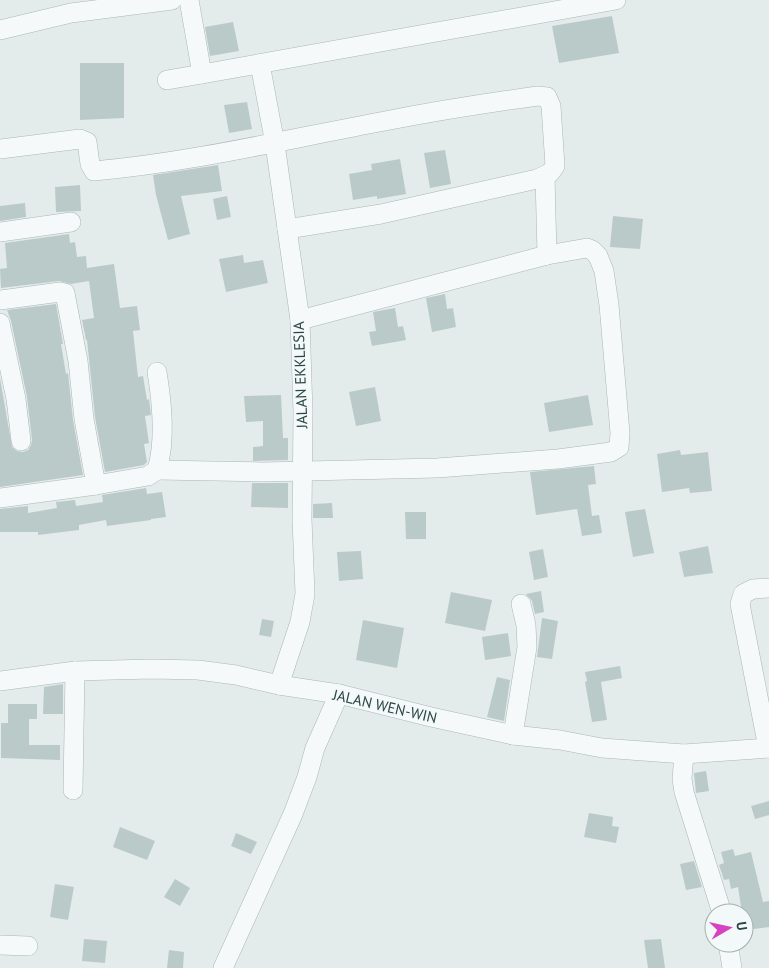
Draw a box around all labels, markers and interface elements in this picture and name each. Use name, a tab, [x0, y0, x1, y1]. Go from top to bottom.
street label: JALAN EKKLESIA	[289, 321, 311, 430]
street label: JALAN WEN-WIN	[330, 685, 439, 727]
north arrow	[704, 903, 754, 953]
text: U	[732, 920, 751, 932]

